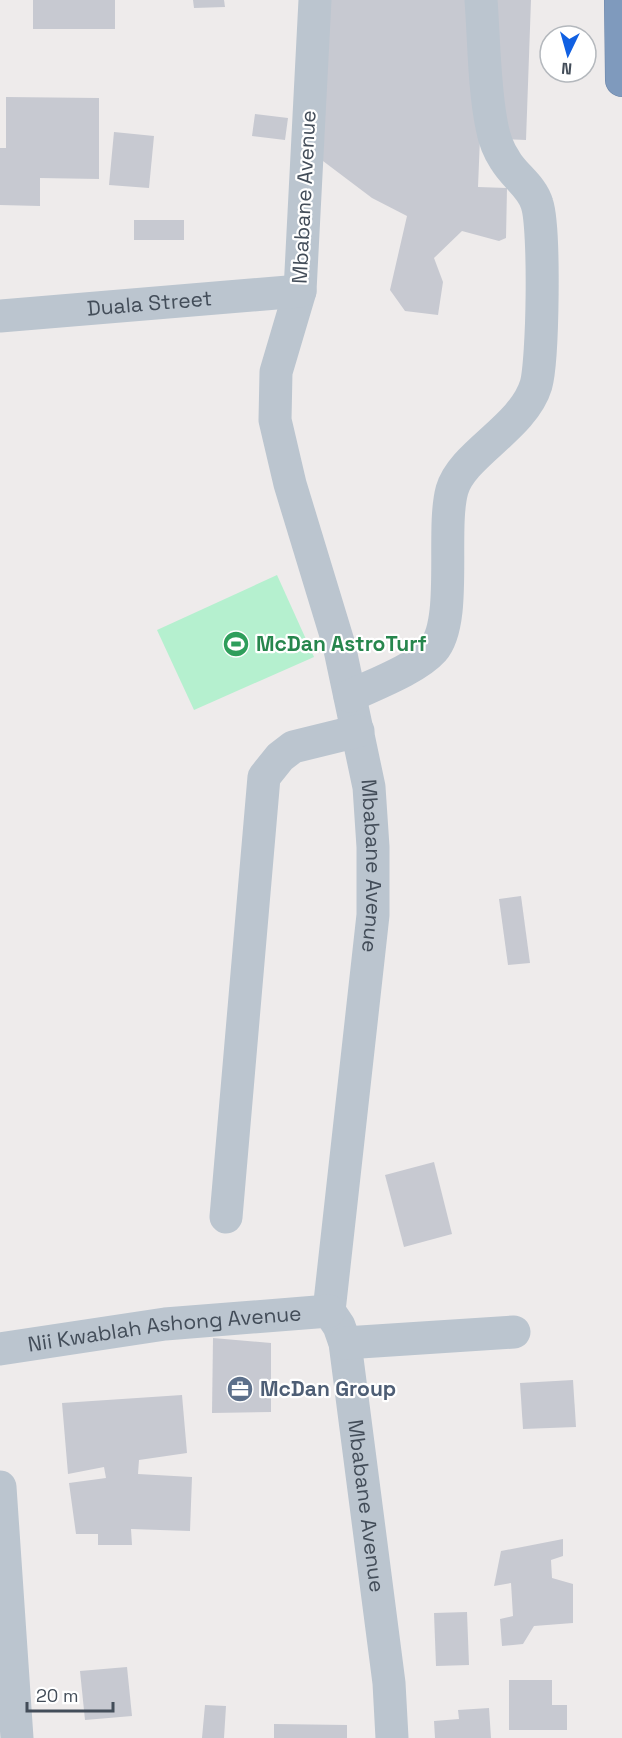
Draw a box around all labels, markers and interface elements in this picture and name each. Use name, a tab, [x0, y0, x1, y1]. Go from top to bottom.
north arrow	[538, 24, 598, 84]
text: N	[560, 58, 573, 79]
street label: Mbabane Avenue	[285, 109, 322, 285]
street label: Duala Street	[86, 284, 213, 322]
sports icon: McDan AstroTurf	[221, 629, 251, 659]
place label: McDan AstroTurf	[256, 630, 427, 657]
street label: Mbabane Avenue	[355, 778, 387, 954]
street label: Nii Kwablah Ashong Avenue	[26, 1299, 302, 1358]
office icon: McDan Group	[225, 1374, 255, 1404]
place label: McDan Group	[260, 1375, 396, 1402]
street label: Mbabane Avenue	[342, 1418, 391, 1594]
scale bar	[27, 1675, 112, 1713]
text: 20 m	[36, 1684, 79, 1707]

